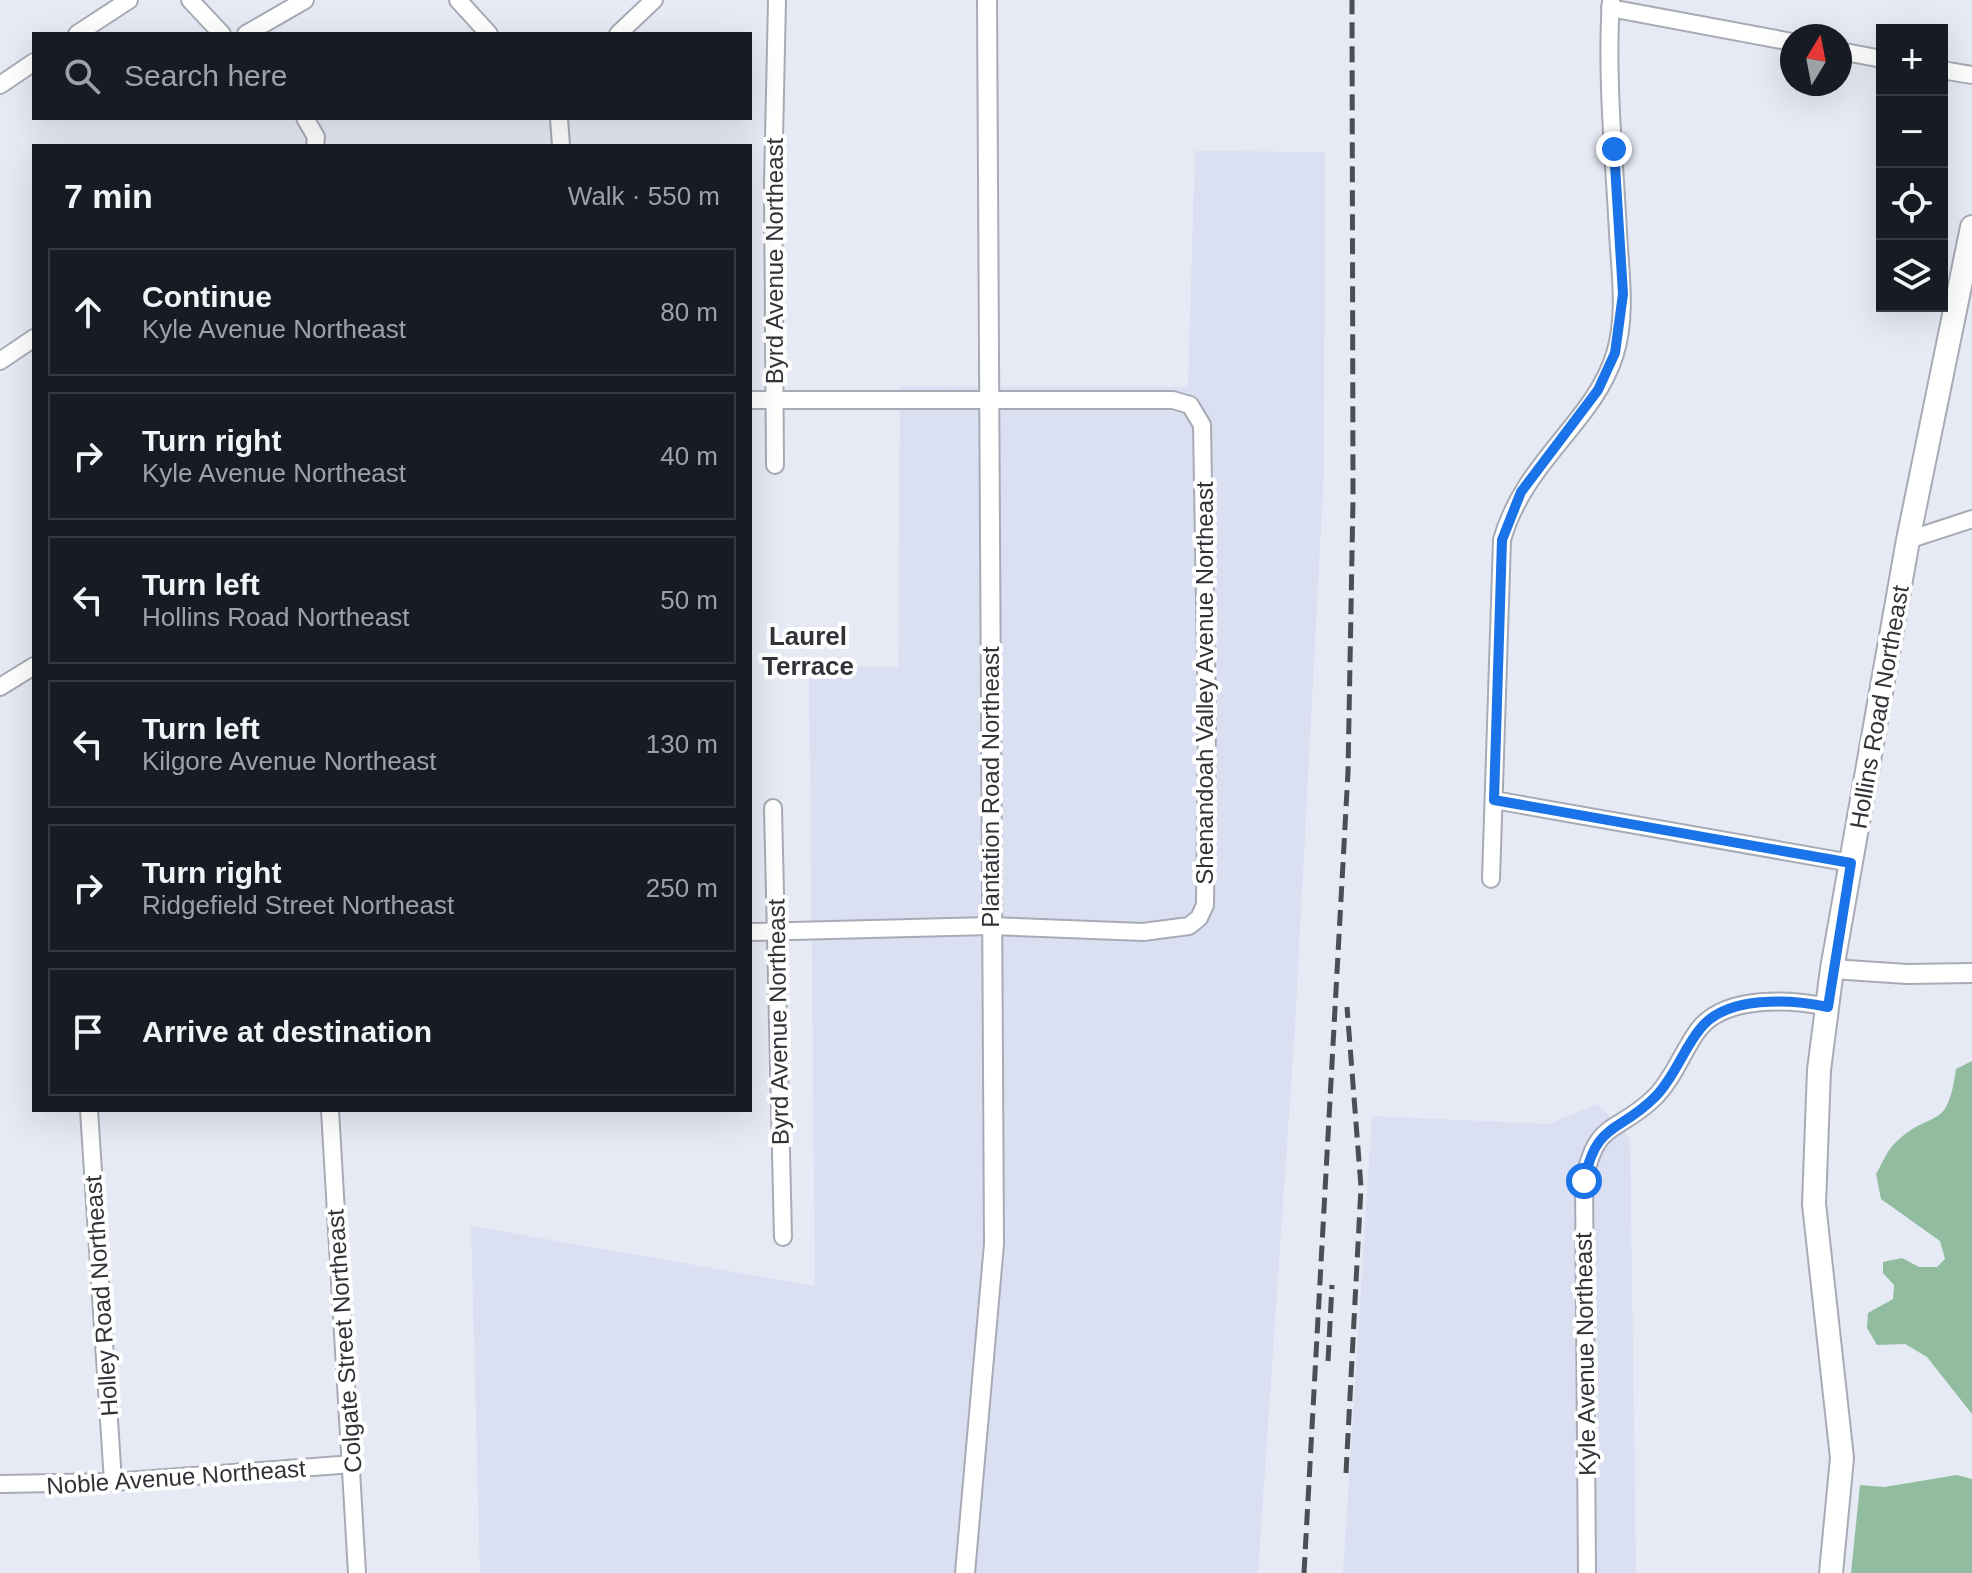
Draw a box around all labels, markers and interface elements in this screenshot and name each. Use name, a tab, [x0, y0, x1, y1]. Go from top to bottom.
north arrow	[1780, 24, 1852, 96]
map controls	[1876, 24, 1948, 312]
button: +	[1876, 24, 1948, 96]
search box	[32, 32, 752, 120]
icon: search	[60, 54, 104, 98]
text: Search here	[124, 59, 287, 92]
button: −	[1876, 96, 1948, 168]
route end	[1596, 131, 1632, 167]
street label: Byrd Avenue Northeast	[761, 137, 788, 384]
button: locate	[1876, 168, 1948, 240]
text: 7 min	[64, 177, 153, 215]
text: Walk · 550 m	[568, 181, 720, 211]
button: layers	[1876, 240, 1948, 312]
text: Continue	[142, 280, 272, 313]
icon: ahead	[66, 290, 110, 334]
text: 80 m	[660, 297, 718, 327]
text: Kyle Avenue Northeast	[142, 314, 406, 344]
text: Turn right	[142, 424, 281, 457]
icon: right	[66, 434, 110, 478]
text: 40 m	[660, 441, 718, 471]
text: Kyle Avenue Northeast	[142, 458, 406, 488]
street label: Shenandoah Valley Avenue Northeast	[1191, 481, 1218, 885]
text: Turn left	[142, 568, 260, 601]
icon: left	[66, 578, 110, 622]
street label: Hollins Road Northeast	[1844, 583, 1914, 831]
text: 50 m	[660, 585, 718, 615]
text: Hollins Road Northeast	[142, 602, 409, 632]
district label: Laurel Terrace	[762, 621, 854, 681]
street label: Plantation Road Northeast	[977, 646, 1004, 928]
text: Turn left	[142, 712, 260, 745]
icon: left	[66, 722, 110, 766]
text: 130 m	[646, 729, 718, 759]
text: Kilgore Avenue Northeast	[142, 746, 436, 776]
text: Turn right	[142, 856, 281, 889]
icon: right	[66, 866, 110, 910]
text: 250 m	[646, 873, 718, 903]
text: Ridgefield Street Northeast	[142, 890, 454, 920]
street label: Byrd Avenue Northeast	[762, 898, 794, 1145]
icon: arrive	[66, 1010, 110, 1054]
text: Arrive at destination	[142, 1015, 432, 1048]
route start	[1566, 1163, 1602, 1199]
street label: Holley Road Northeast	[79, 1174, 123, 1417]
street label: Colgate Street Northeast	[321, 1208, 367, 1474]
street label: Kyle Avenue Northeast	[1569, 1232, 1601, 1476]
street label: Noble Avenue Northeast	[46, 1454, 307, 1500]

